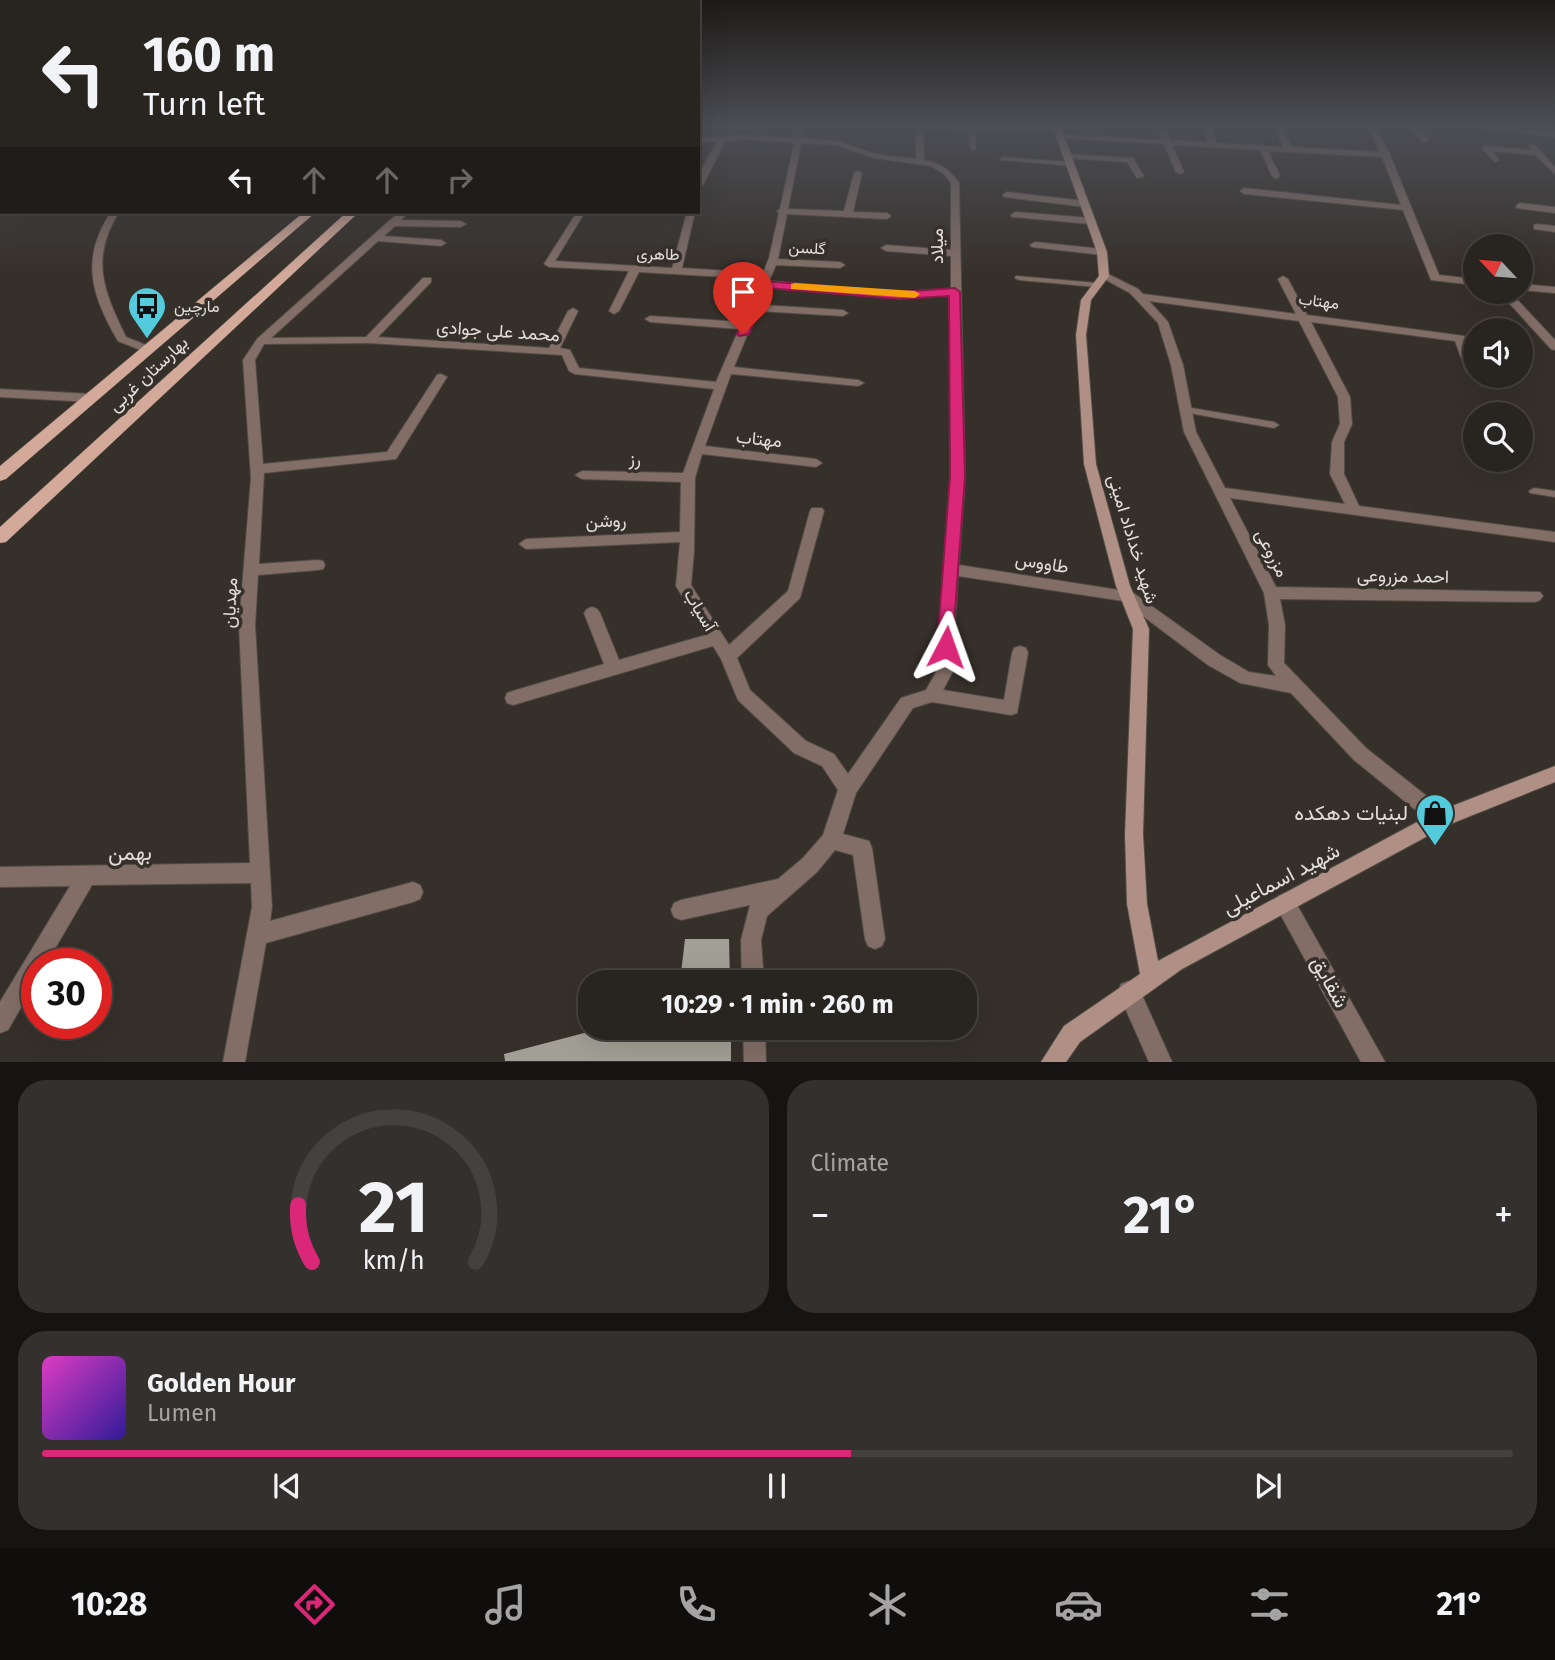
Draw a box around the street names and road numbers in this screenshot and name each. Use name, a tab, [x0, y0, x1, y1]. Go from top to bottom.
street label: میلاد	[926, 228, 948, 264]
street label: گلسن	[788, 238, 826, 259]
street label: طاهری	[636, 244, 680, 265]
street label: مهتاب	[1297, 289, 1340, 314]
street label: محمد علی جوادی	[436, 316, 560, 346]
street label: بهارستان غربی	[104, 331, 192, 417]
street label: مهتاب	[735, 426, 783, 452]
street label: رز	[628, 448, 641, 470]
street label: شهید خداداد امینی	[1103, 472, 1163, 606]
street label: روشن	[585, 509, 627, 533]
street label: مزروعی	[1251, 525, 1293, 581]
street label: طاووس	[1014, 548, 1070, 578]
street label: احمد مزروعی	[1357, 564, 1449, 588]
street label: مهدیان	[218, 577, 242, 629]
street label: آسیاب	[679, 585, 722, 637]
street label: شهید اسماعیلی	[1218, 837, 1344, 921]
street label: بهمن	[108, 840, 152, 866]
street label: شقایق	[1305, 952, 1355, 1012]

